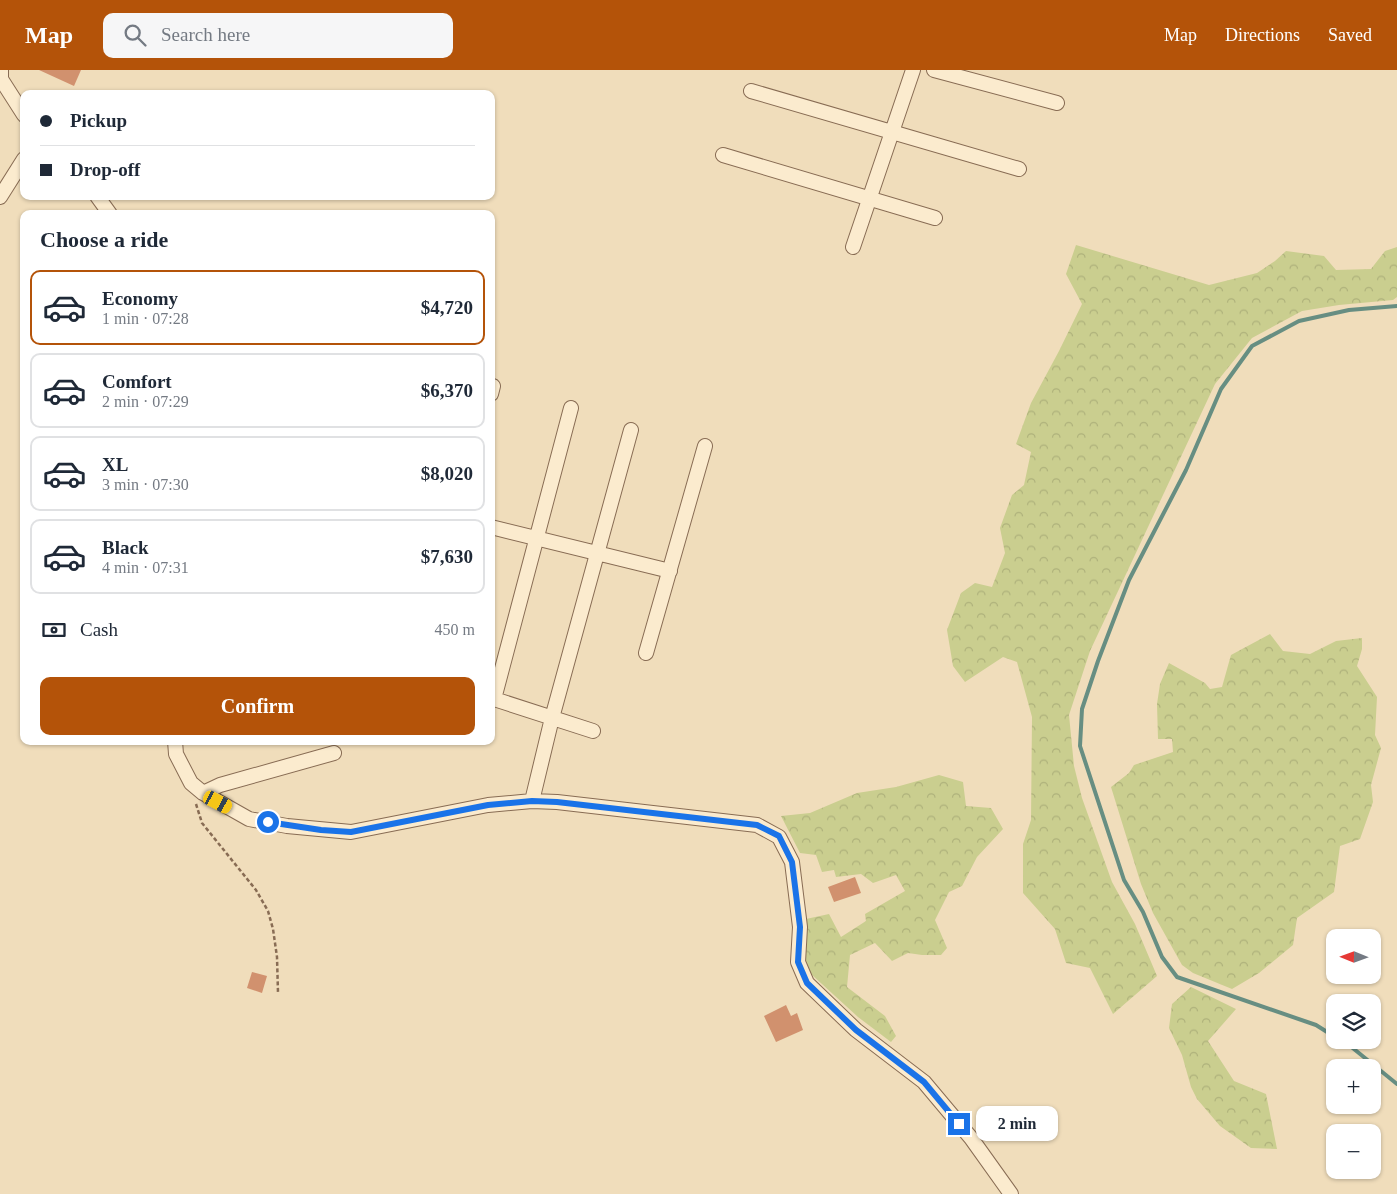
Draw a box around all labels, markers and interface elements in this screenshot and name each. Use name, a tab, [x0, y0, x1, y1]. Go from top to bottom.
search box	[103, 13, 453, 58]
icon: search	[121, 21, 149, 49]
text: Map	[25, 22, 73, 48]
text: Search here	[161, 24, 250, 45]
text: Map	[1164, 25, 1197, 45]
text: Directions	[1225, 25, 1300, 45]
text: Saved	[1328, 25, 1372, 45]
text: Pickup	[70, 110, 127, 131]
text: Drop-off	[70, 159, 140, 180]
text: Choose a ride	[40, 227, 168, 252]
icon: car	[42, 285, 87, 330]
text: Economy	[102, 288, 178, 309]
text: $4,720	[421, 297, 473, 318]
text: 1 min · 07:28	[102, 310, 189, 327]
icon: car	[42, 368, 87, 413]
text: Comfort	[102, 371, 172, 392]
text: $6,370	[421, 380, 473, 401]
text: 2 min · 07:29	[102, 393, 189, 410]
icon: car	[42, 451, 87, 496]
text: XL	[102, 454, 128, 475]
text: $8,020	[421, 463, 473, 484]
text: 3 min · 07:30	[102, 476, 189, 493]
icon: car	[42, 534, 87, 579]
text: Black	[102, 537, 148, 558]
text: $7,630	[421, 546, 473, 567]
text: 4 min · 07:31	[102, 559, 189, 576]
icon: cash	[40, 616, 68, 644]
text: Cash	[80, 619, 118, 640]
text: 450 m	[435, 621, 475, 638]
button: Confirm	[40, 677, 475, 735]
car	[201, 788, 234, 816]
route start	[257, 811, 279, 833]
north arrow	[1326, 929, 1381, 984]
map controls	[1326, 929, 1381, 1179]
button: layers	[1326, 994, 1381, 1049]
button: +	[1326, 1059, 1381, 1114]
callout: 2 min	[976, 1106, 1059, 1142]
route end	[948, 1113, 970, 1135]
text: 2 min	[998, 1115, 1036, 1132]
button: −	[1326, 1124, 1381, 1179]

